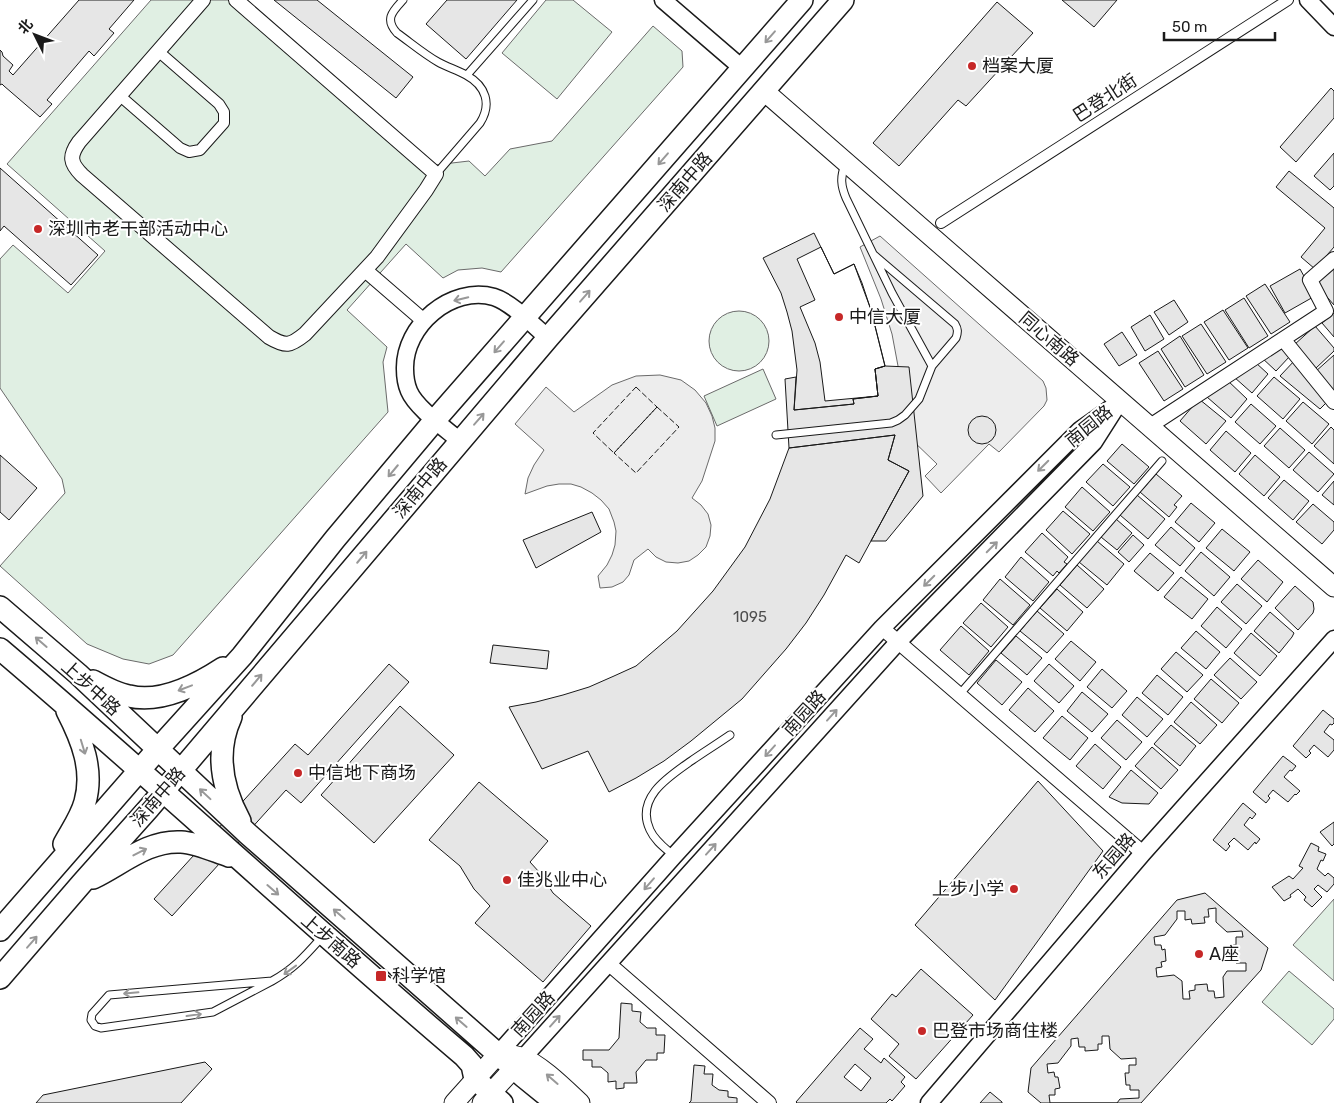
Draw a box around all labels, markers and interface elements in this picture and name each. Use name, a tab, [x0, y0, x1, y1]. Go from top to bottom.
north arrow	[10, 10, 60, 60]
scale bar	[1164, 10, 1275, 42]
text: 北	[15, 16, 37, 38]
text: 50 m	[1172, 18, 1207, 36]
one-way arrow	[764, 30, 776, 43]
place label: 档案大厦	[982, 55, 1054, 77]
marker: 档案大厦	[966, 60, 978, 72]
street label: 巴登北街	[1069, 69, 1141, 127]
street label: 深南中路	[653, 148, 717, 216]
one-way arrow	[658, 152, 669, 165]
place label: 深圳市老干部活动中心	[48, 218, 228, 240]
marker: 深圳市老干部活动中心	[32, 223, 44, 235]
one-way arrow	[579, 290, 591, 303]
one-way arrow	[454, 294, 470, 304]
place label: 中信大厦	[849, 306, 921, 328]
street label: 同心南路	[1015, 307, 1083, 371]
marker: 中信大厦	[833, 311, 845, 323]
one-way arrow	[493, 341, 504, 354]
street label: 南园路	[1061, 400, 1117, 452]
one-way arrow	[473, 413, 485, 426]
street label: 深南中路	[388, 453, 452, 523]
one-way arrow	[1037, 460, 1050, 472]
one-way arrow	[387, 464, 398, 477]
one-way arrow	[986, 541, 998, 553]
one-way arrow	[357, 550, 368, 563]
one-way arrow	[923, 575, 935, 587]
house number: 1095	[733, 608, 767, 626]
one-way arrow	[34, 637, 47, 648]
street label: 上步中路	[57, 656, 125, 720]
one-way arrow	[252, 674, 263, 687]
one-way arrow	[178, 684, 193, 693]
street label: 南园路	[778, 686, 830, 740]
one-way arrow	[826, 709, 837, 722]
one-way arrow	[78, 738, 88, 754]
one-way arrow	[764, 744, 776, 757]
place label: 中信地下商场	[308, 762, 416, 784]
street label: 深南中路	[126, 763, 190, 831]
marker: 中信地下商场	[292, 767, 304, 779]
one-way arrow	[199, 788, 212, 800]
street label: 东园路	[1088, 828, 1140, 884]
one-way arrow	[705, 842, 717, 855]
one-way arrow	[132, 847, 147, 856]
place label: 佳兆业中心	[517, 869, 607, 891]
marker: 佳兆业中心	[501, 874, 513, 886]
one-way arrow	[643, 878, 655, 891]
place label: 上步小学	[932, 878, 1004, 900]
marker: 上步小学	[1008, 883, 1020, 895]
one-way arrow	[266, 884, 279, 896]
one-way arrow	[333, 908, 346, 920]
street label: 上步南路	[297, 909, 365, 973]
one-way arrow	[26, 935, 37, 948]
place label: A座	[1209, 943, 1239, 965]
marker: A座	[1193, 948, 1205, 960]
one-way arrow	[283, 965, 297, 975]
place label: 科学馆	[392, 965, 446, 987]
marker: 科学馆	[374, 969, 388, 983]
street label: 南园路	[507, 987, 559, 1041]
one-way arrow	[124, 988, 140, 998]
one-way arrow	[185, 1010, 201, 1020]
one-way arrow	[550, 1015, 561, 1028]
one-way arrow	[455, 1016, 468, 1027]
place label: 巴登市场商住楼	[932, 1020, 1058, 1042]
marker: 巴登市场商住楼	[916, 1025, 928, 1037]
one-way arrow	[546, 1073, 559, 1085]

